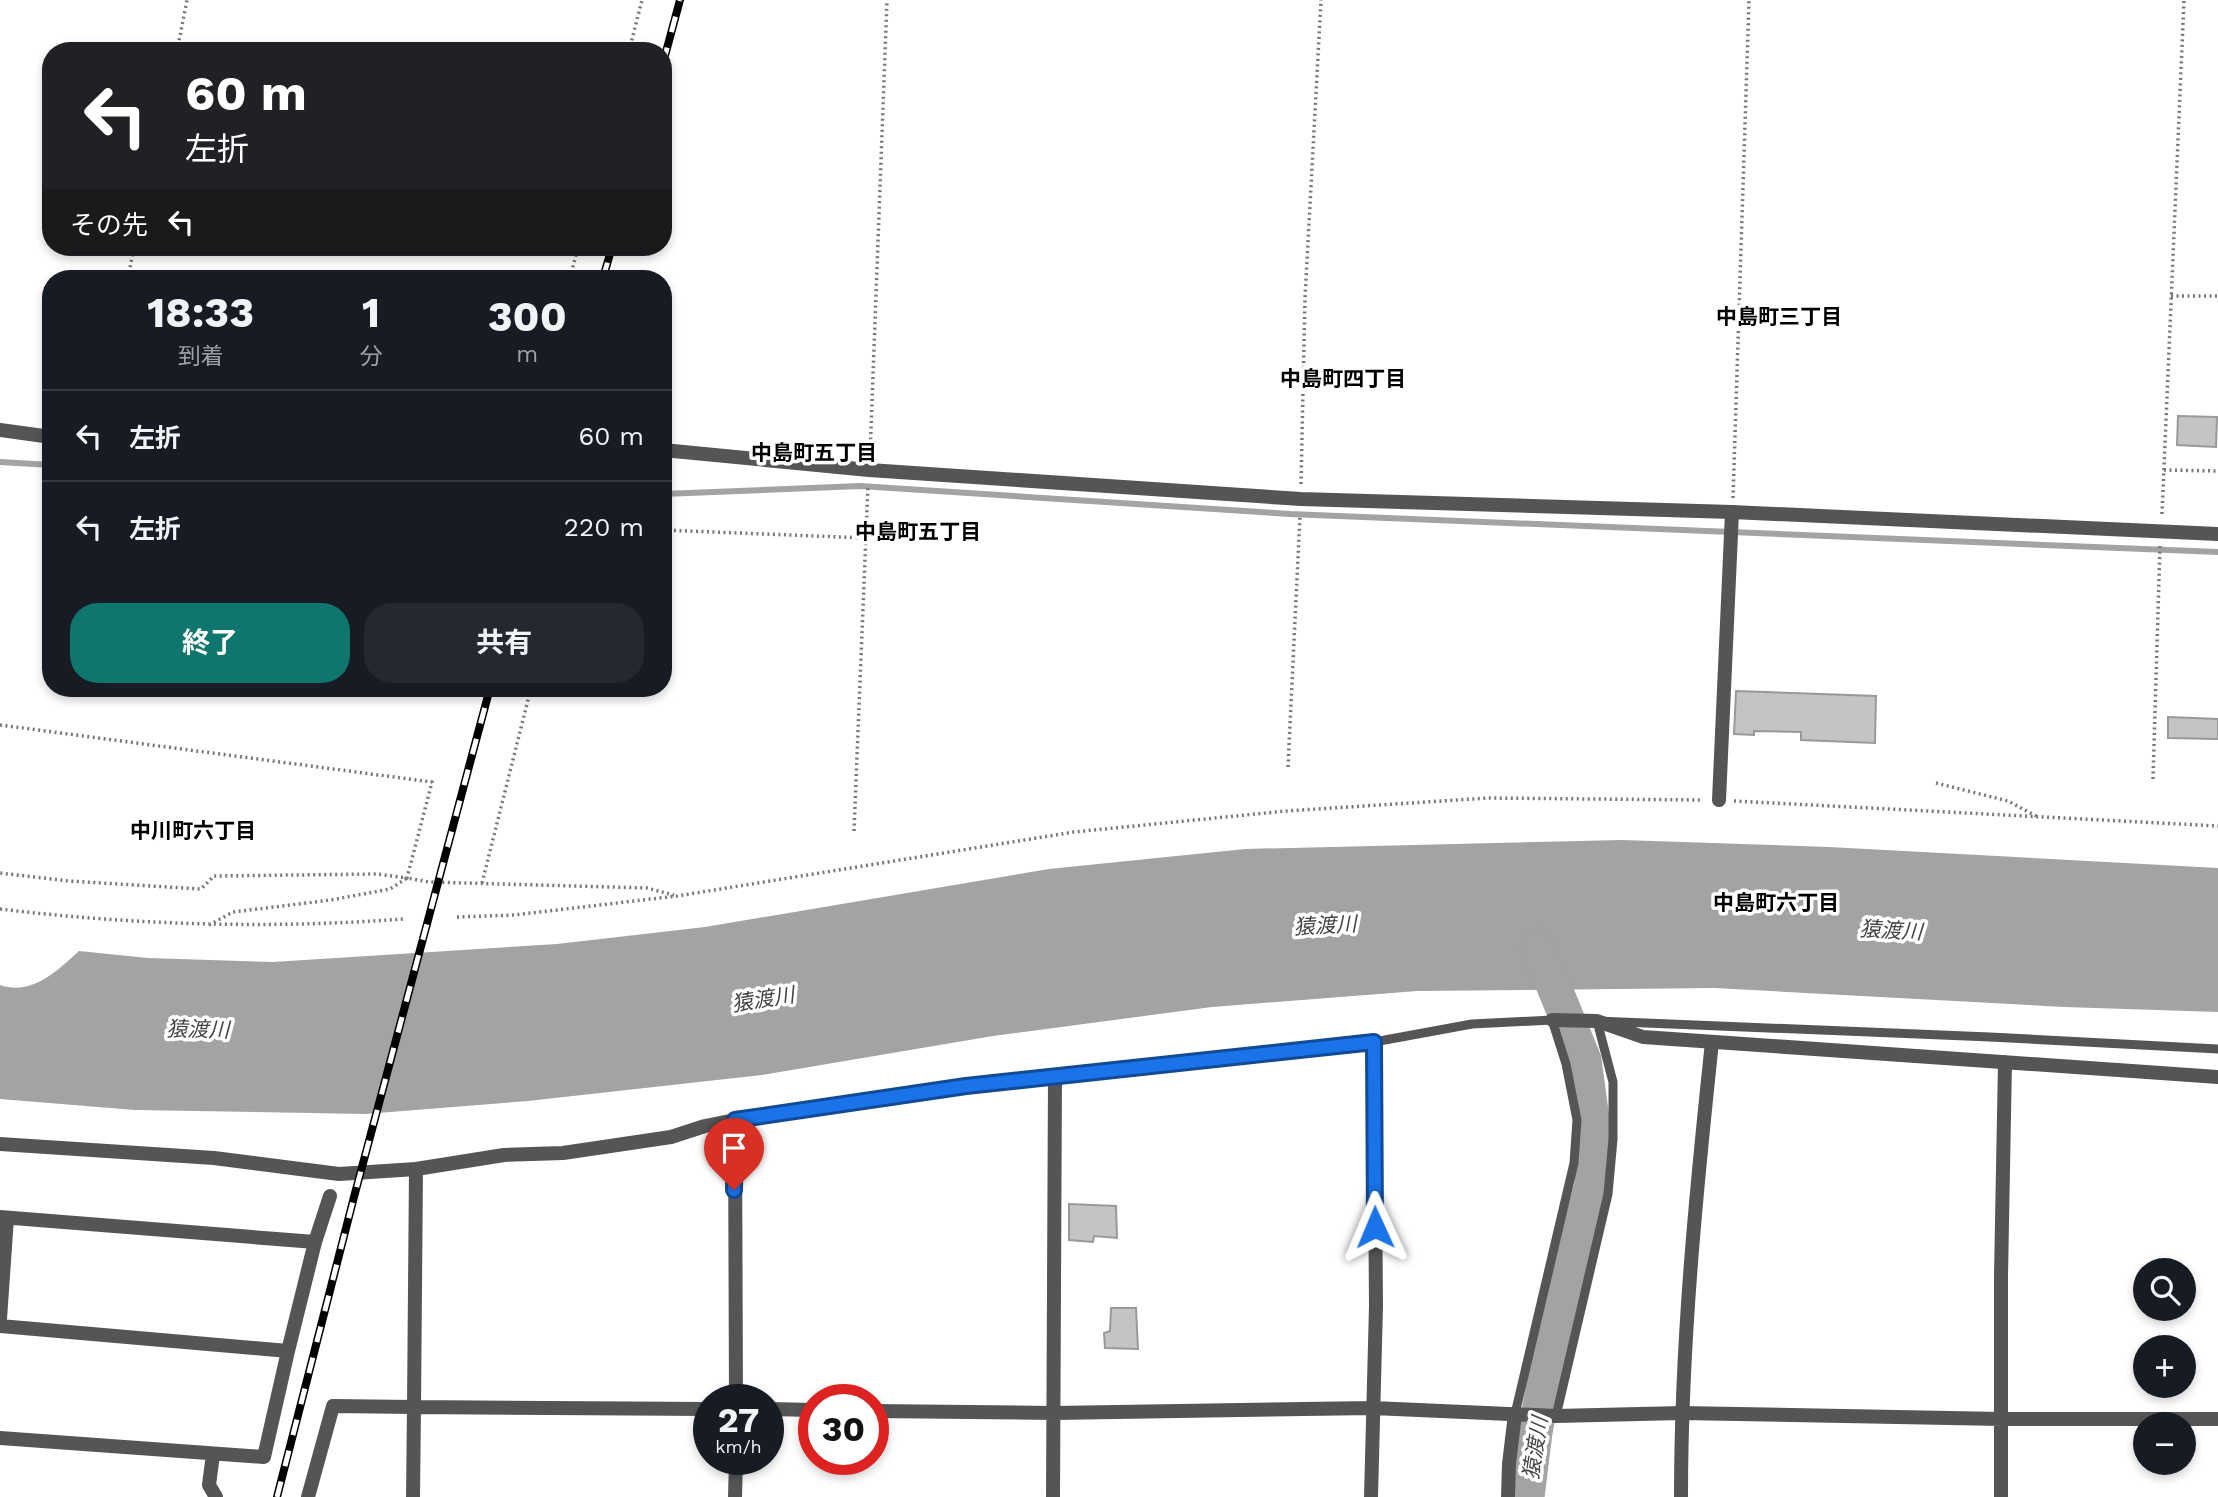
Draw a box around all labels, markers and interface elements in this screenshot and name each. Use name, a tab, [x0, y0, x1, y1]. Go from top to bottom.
text: 60 m	[185, 64, 307, 122]
icon: left	[70, 70, 161, 161]
text: 左折	[185, 130, 249, 168]
icon: left	[162, 203, 200, 241]
text: その先	[70, 210, 148, 240]
text: 18:33	[147, 288, 254, 337]
text: 1	[362, 288, 380, 337]
text: 300	[488, 292, 567, 341]
district label: 中島町三丁目	[1716, 304, 1842, 329]
text: m	[516, 341, 538, 368]
text: 到着	[178, 343, 224, 370]
text: 分	[359, 343, 382, 370]
district label: 中島町四丁目	[1280, 366, 1406, 391]
icon: left	[70, 417, 108, 455]
text: 60 m	[578, 421, 644, 451]
text: 左折	[129, 423, 181, 453]
district label: 中島町五丁目	[751, 440, 877, 465]
icon: left	[70, 508, 108, 546]
text: 220 m	[564, 512, 644, 542]
text: 左折	[129, 514, 181, 544]
district label: 中島町五丁目	[855, 519, 981, 544]
button: 終了	[70, 603, 350, 683]
button: 共有	[364, 603, 644, 683]
district label: 中川町六丁目	[130, 818, 256, 843]
district label: 中島町六丁目	[1713, 890, 1839, 915]
water label: 猿渡川	[1293, 911, 1359, 939]
water label: 猿渡川	[1859, 916, 1925, 944]
water label: 猿渡川	[730, 981, 798, 1016]
water label: 猿渡川	[166, 1016, 232, 1042]
pin	[704, 1118, 764, 1190]
icon: arrive	[715, 1129, 753, 1167]
position arrow	[1338, 1190, 1412, 1264]
map controls	[2133, 1258, 2196, 1475]
button: search	[2133, 1258, 2196, 1321]
button: +	[2133, 1335, 2196, 1398]
speed limit sign: 30	[798, 1384, 889, 1475]
text: 27	[718, 1399, 759, 1441]
button: −	[2133, 1412, 2196, 1475]
water label: 猿渡川	[1518, 1413, 1553, 1481]
text: km/h	[715, 1436, 762, 1457]

